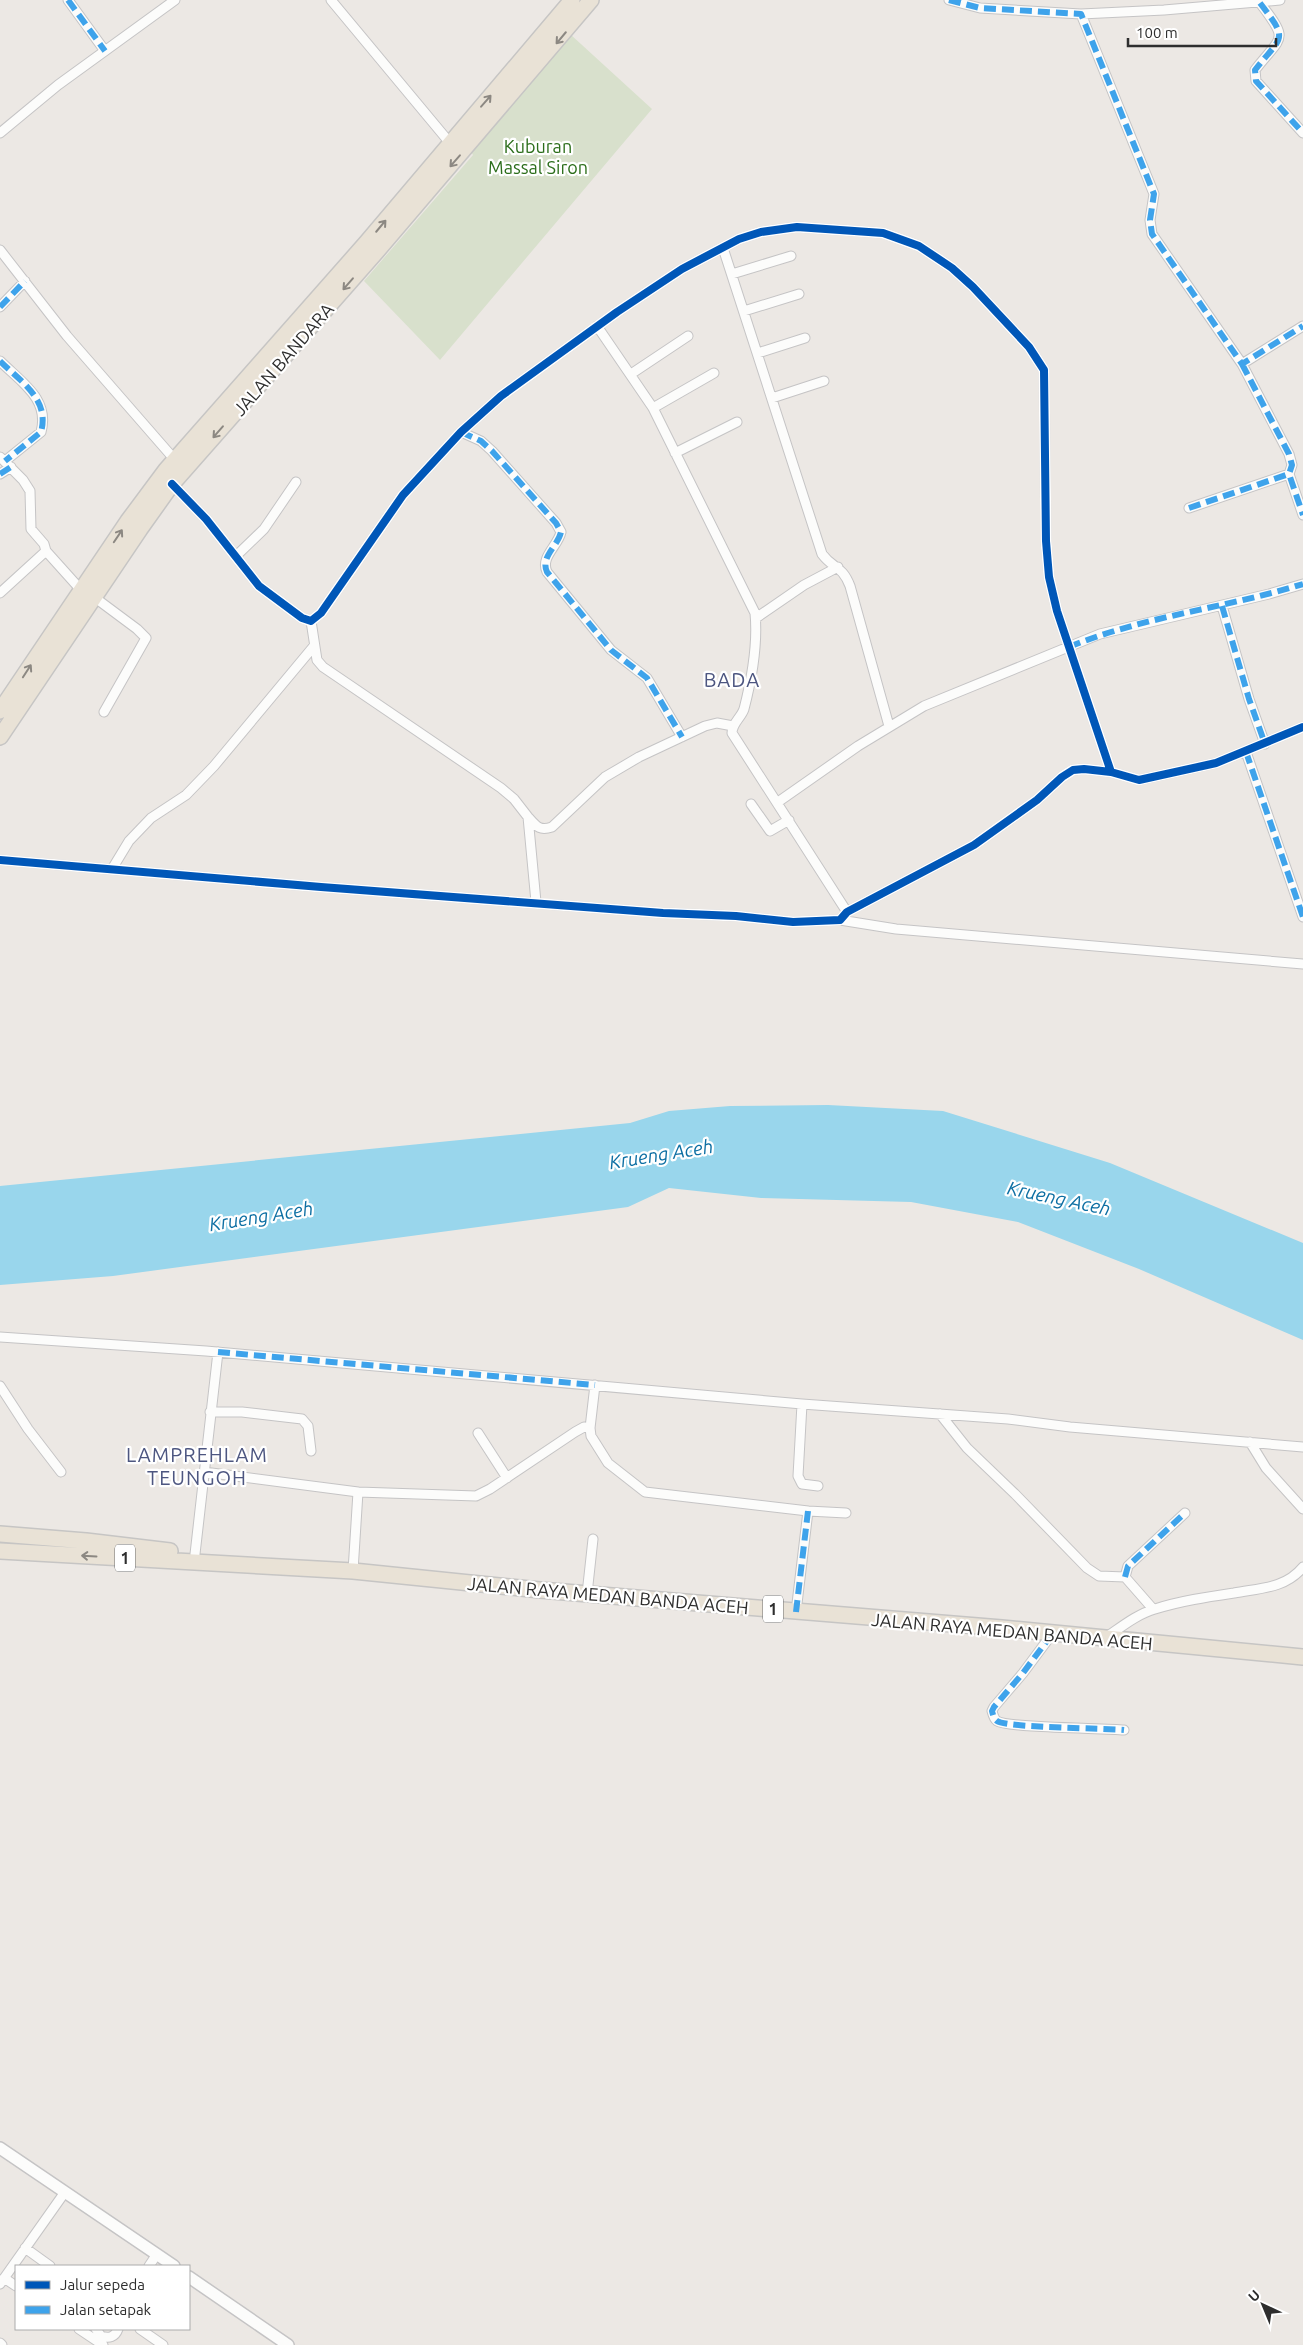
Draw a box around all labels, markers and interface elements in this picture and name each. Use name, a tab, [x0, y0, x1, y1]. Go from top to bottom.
scale bar	[1128, 15, 1276, 47]
text: 100 m	[1136, 24, 1178, 41]
one-way arrow	[555, 31, 566, 44]
one-way arrow	[480, 95, 492, 108]
park label: Kuburan Massal Siron	[488, 136, 588, 177]
one-way arrow	[449, 155, 460, 168]
one-way arrow	[375, 219, 387, 232]
one-way arrow	[343, 277, 354, 290]
street label: JALAN BANDARA	[229, 298, 337, 419]
one-way arrow	[212, 426, 224, 439]
one-way arrow	[112, 529, 123, 543]
one-way arrow	[23, 665, 33, 679]
district label: BADA	[704, 668, 760, 691]
water label: Krueng Aceh	[607, 1135, 715, 1173]
water label: Krueng Aceh	[1005, 1176, 1113, 1220]
water label: Krueng Aceh	[207, 1197, 315, 1235]
district label: LAMPREHLAM TEUNGOH	[126, 1443, 268, 1489]
road number: 1	[115, 1545, 135, 1572]
one-way arrow	[81, 1551, 97, 1560]
street label: JALAN RAYA MEDAN BANDA ACEH	[466, 1573, 750, 1617]
road number: 1	[763, 1596, 783, 1622]
street label: JALAN RAYA MEDAN BANDA ACEH	[870, 1609, 1154, 1653]
legend	[15, 2265, 190, 2330]
text: Jalur sepeda	[60, 2276, 145, 2293]
north arrow	[1238, 2280, 1288, 2330]
text: U	[1245, 2286, 1263, 2305]
text: Jalan setapak	[60, 2301, 152, 2318]

